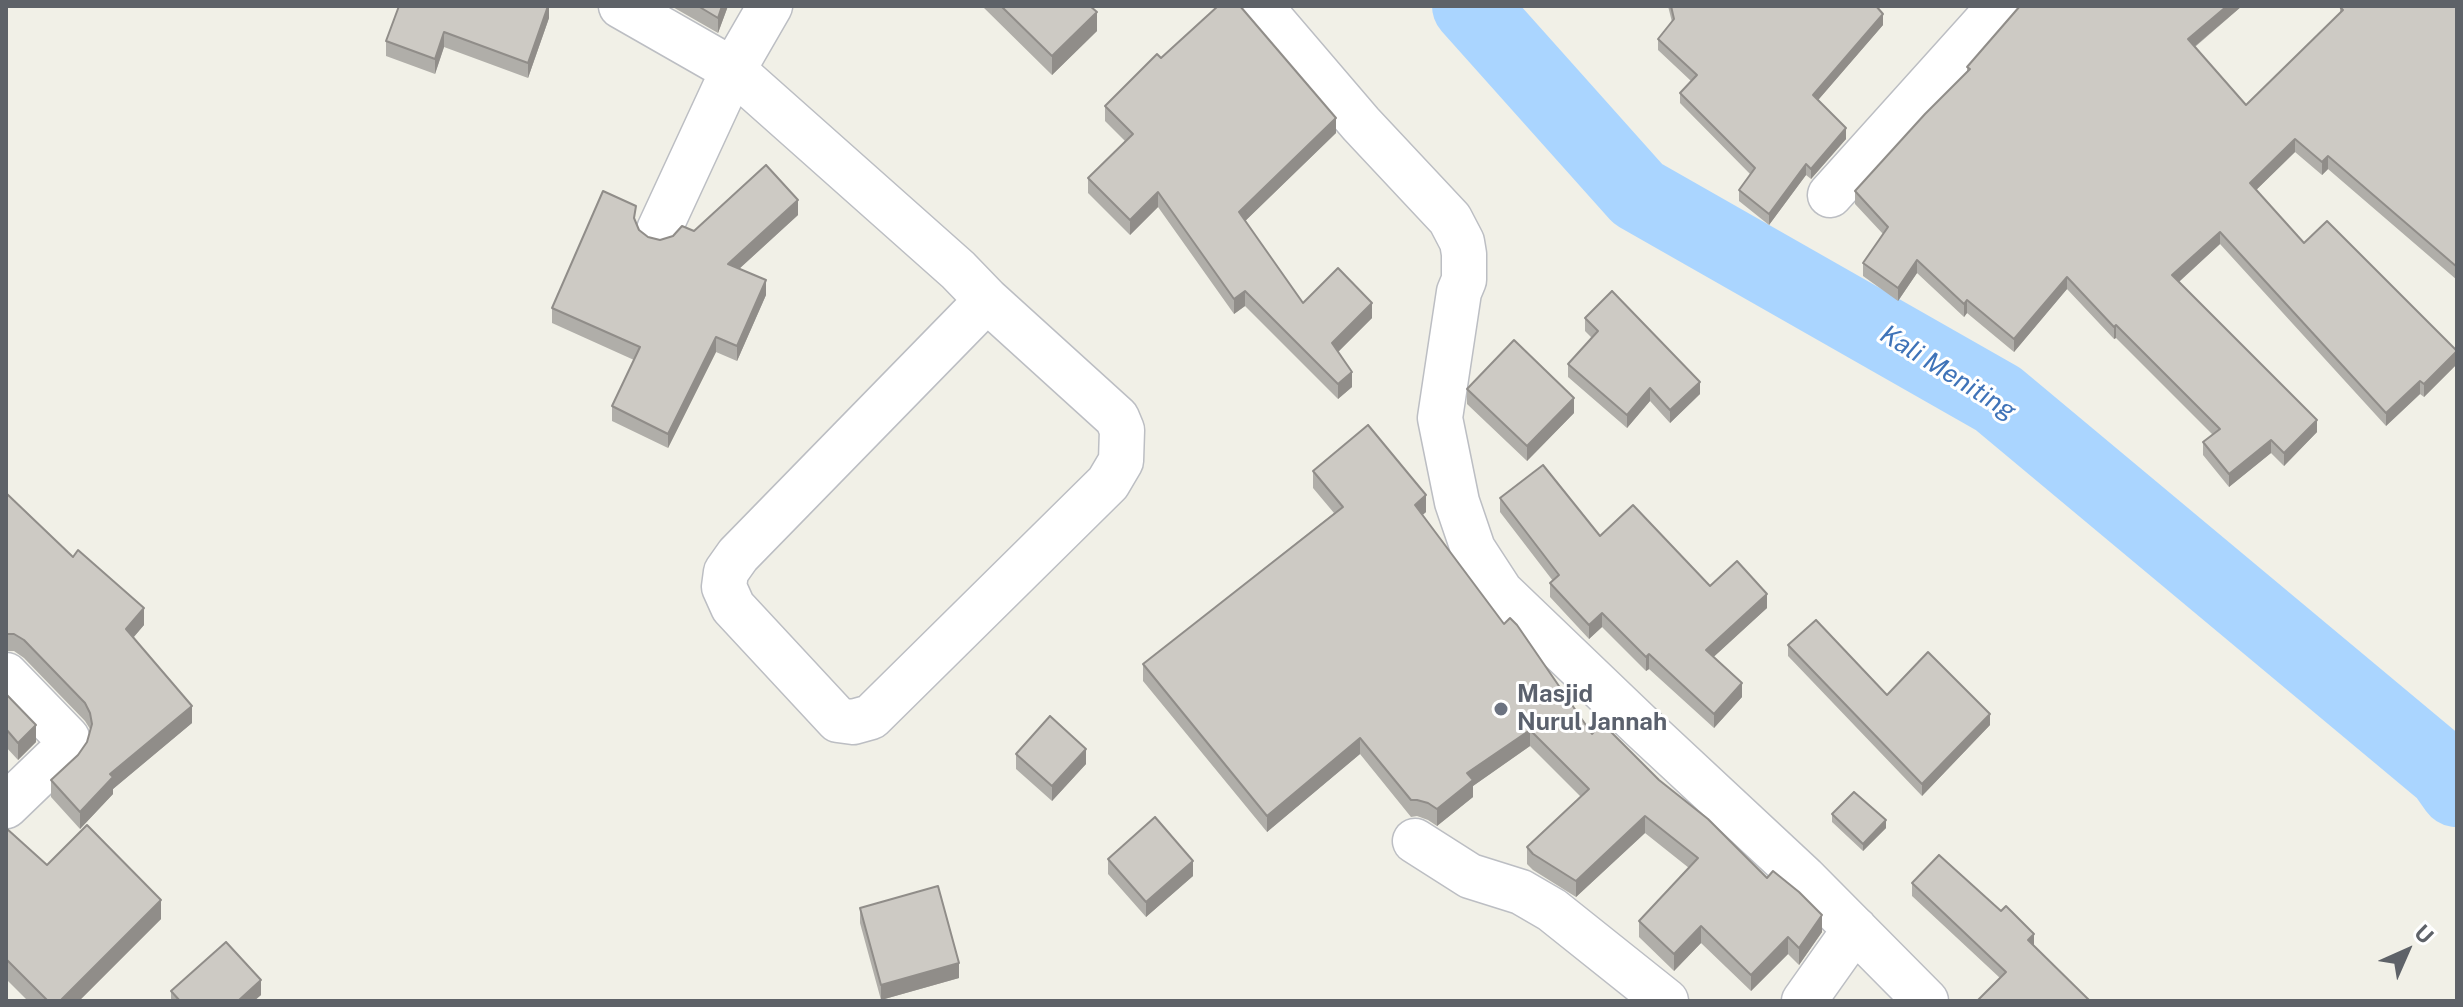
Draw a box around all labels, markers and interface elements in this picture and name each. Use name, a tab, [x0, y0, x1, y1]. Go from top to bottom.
water label: Kali Meniting	[1874, 319, 2022, 427]
place label: Masjid Nurul Jannah	[1517, 681, 1667, 737]
marker: Masjid Nurul Jannah	[1492, 700, 1510, 718]
north arrow	[2367, 911, 2447, 991]
text: U	[2409, 919, 2439, 949]

